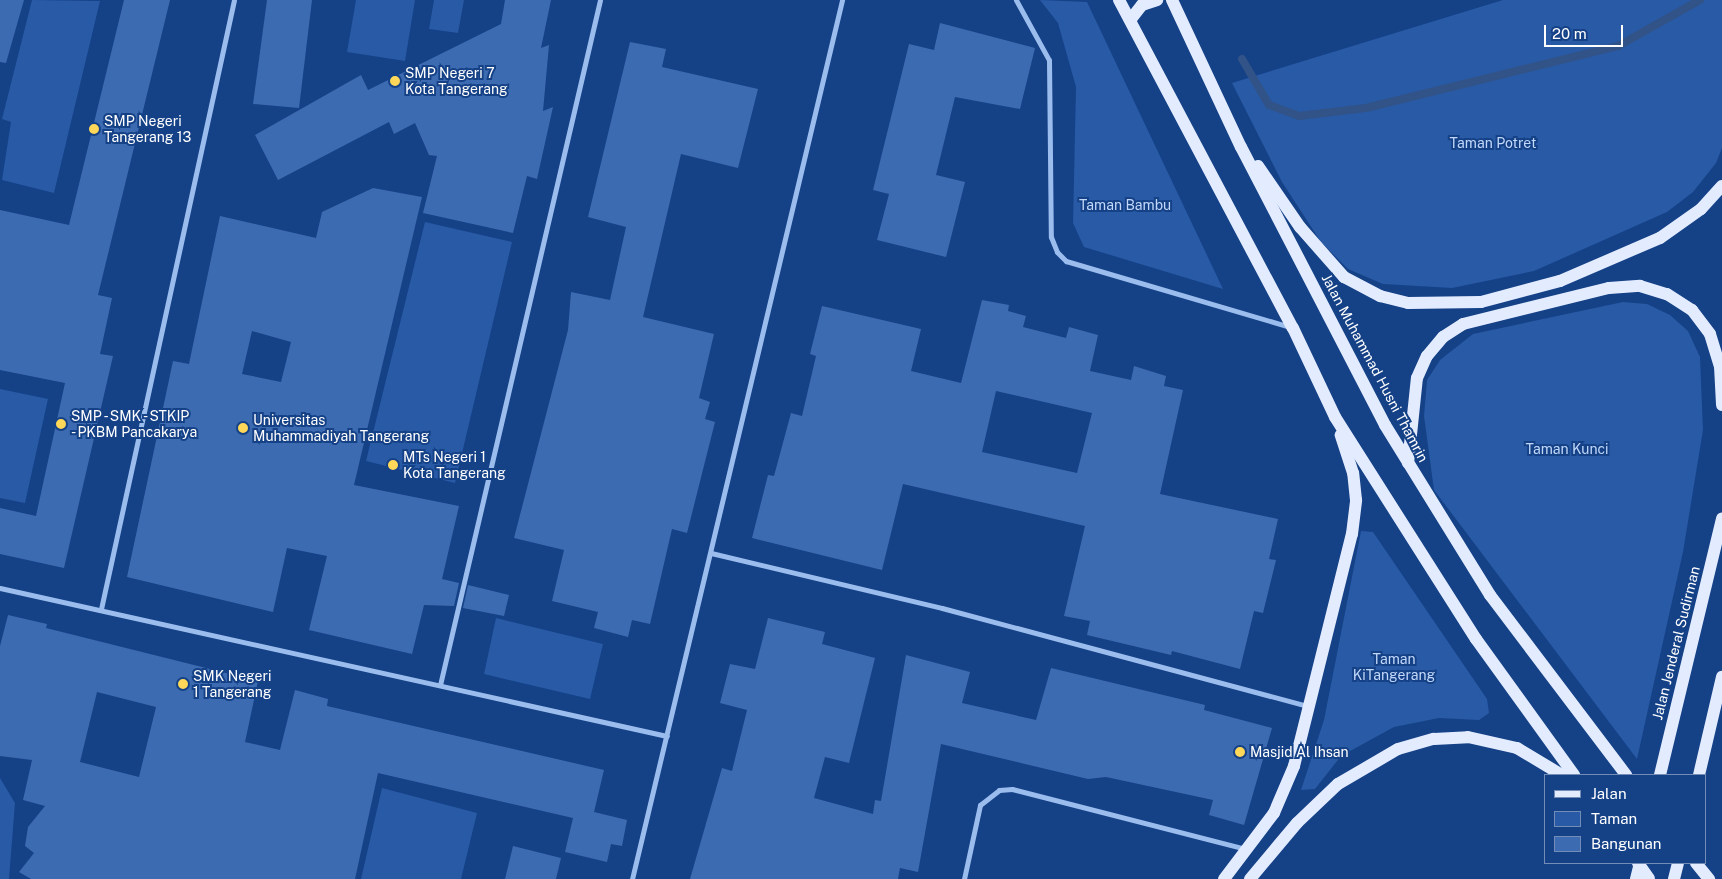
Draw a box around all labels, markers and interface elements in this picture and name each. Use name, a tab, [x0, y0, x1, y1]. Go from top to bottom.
scale bar	[1547, 15, 1626, 47]
text: 20 m	[1552, 25, 1587, 42]
place label: SMP Negeri 7 Kota Tangerang	[405, 65, 508, 98]
marker: SMP Negeri 7 Kota Tangerang	[389, 75, 401, 87]
place label: SMP Negeri Tangerang 13	[104, 113, 191, 146]
marker: SMP Negeri Tangerang 13	[88, 123, 100, 135]
park label: Taman Potret	[1450, 135, 1536, 151]
park label: Taman Bambu	[1079, 197, 1171, 213]
street label: Jalan Muhammad Husni Thamrin	[1318, 271, 1432, 465]
place label: SMP - SMK - STKIP - PKBM Pancakarya	[71, 408, 199, 441]
place label: Universitas Muhammadiyah Tangerang	[253, 412, 429, 444]
marker: SMP - SMK - STKIP - PKBM Pancakarya	[55, 418, 67, 430]
marker: Universitas Muhammadiyah Tangerang	[237, 422, 249, 434]
park label: Taman Kunci	[1526, 441, 1608, 457]
place label: MTs Negeri 1 Kota Tangerang	[403, 449, 506, 482]
marker: MTs Negeri 1 Kota Tangerang	[387, 459, 399, 471]
street label: Jalan Jenderal Sudirman	[1649, 564, 1703, 722]
park label: Taman KiTangerang	[1353, 651, 1435, 684]
place label: SMK Negeri 1 Tangerang	[193, 668, 272, 700]
marker: SMK Negeri 1 Tangerang	[177, 678, 189, 690]
place label: Masjid Al Ihsan	[1250, 744, 1349, 760]
marker: Masjid Al Ihsan	[1234, 746, 1246, 758]
legend	[1544, 774, 1707, 864]
text: Jalan	[1591, 785, 1627, 802]
text: Taman	[1591, 810, 1637, 827]
text: Bangunan	[1591, 835, 1662, 852]

